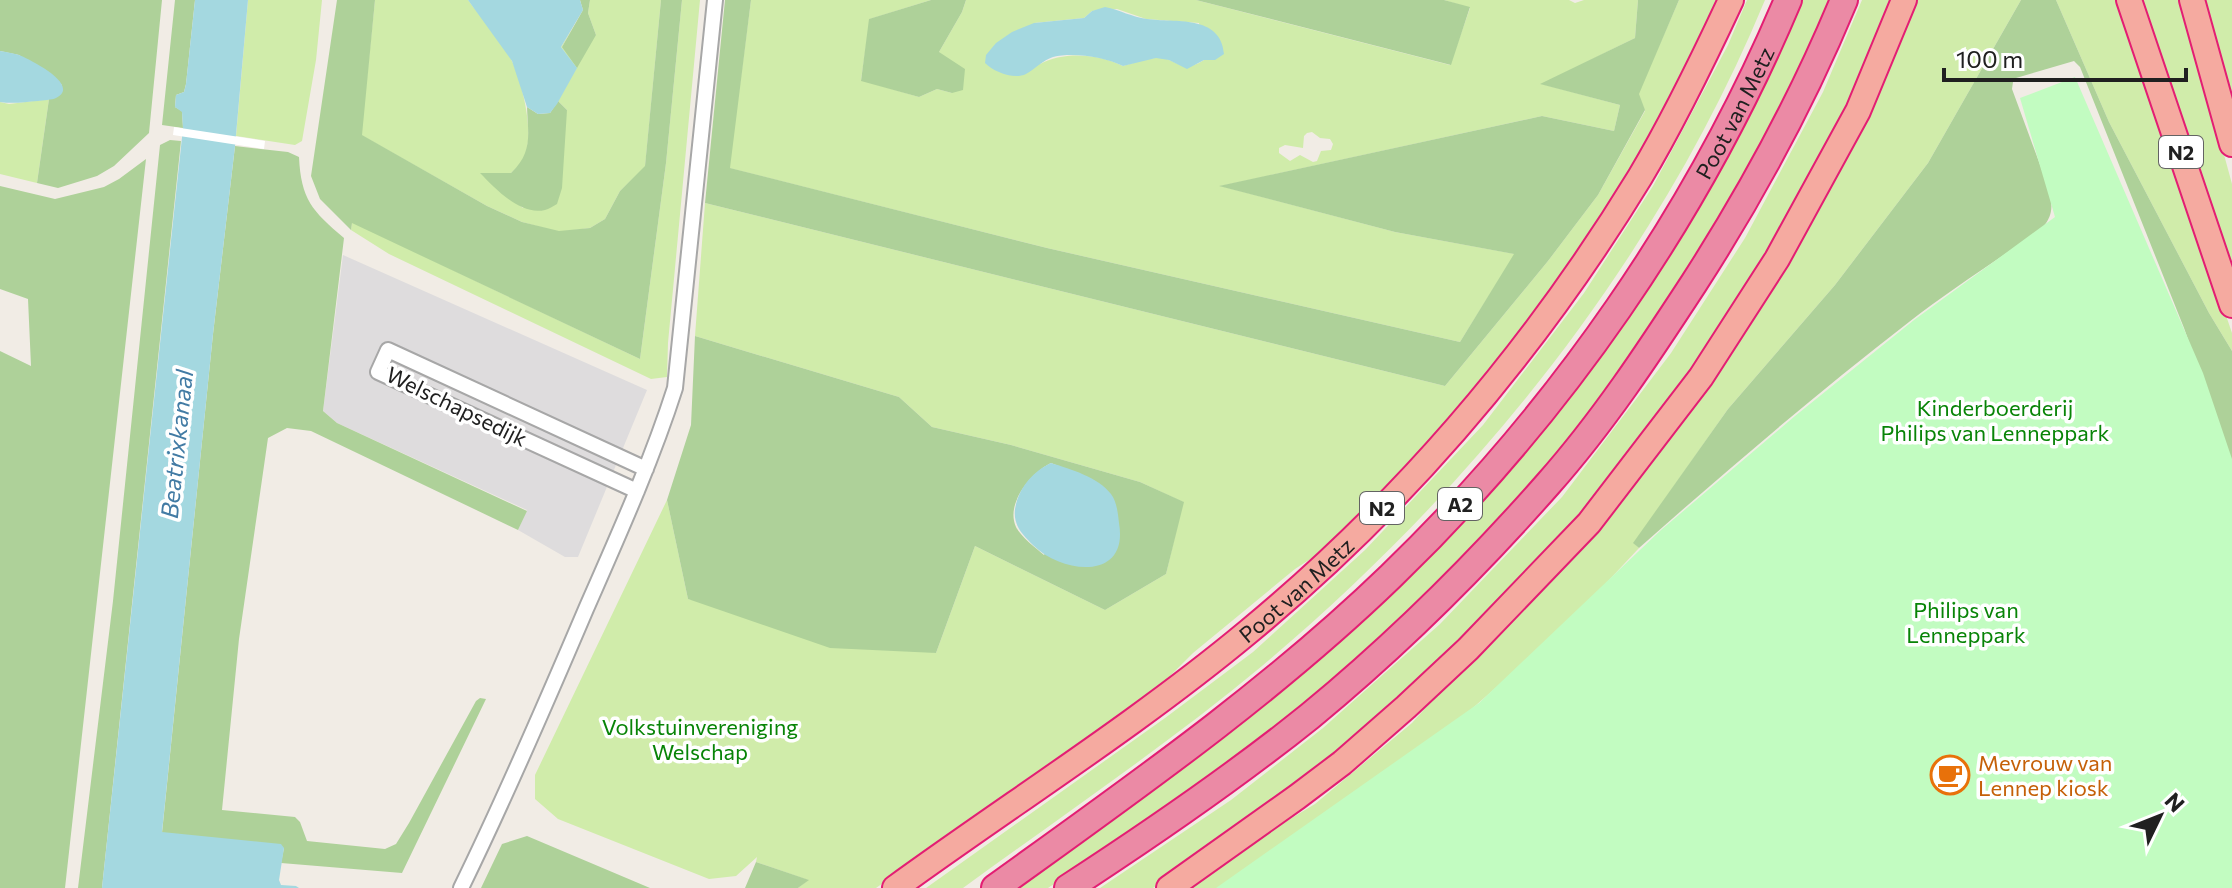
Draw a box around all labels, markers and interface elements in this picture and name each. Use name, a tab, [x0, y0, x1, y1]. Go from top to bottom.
scale bar	[1944, 32, 2186, 82]
street label: Poot van Metz	[1689, 42, 1779, 183]
text: 100 m	[1956, 44, 2023, 73]
road number: N2	[2159, 136, 2203, 168]
street label: Welschapsedijk	[382, 360, 532, 452]
water label: Beatrixkanaal	[154, 367, 198, 520]
park label: Kinderboerderij Philips van Lenneppark	[1881, 394, 2110, 446]
road number: A2	[1438, 488, 1482, 520]
road number: N2	[1360, 492, 1404, 524]
street label: Poot van Metz	[1233, 531, 1359, 648]
park label: Philips van Lenneppark	[1906, 596, 2026, 648]
park label: Volkstuinvereniging Welschap	[602, 713, 798, 765]
place label: Mevrouw van Lennep kiosk	[1978, 749, 2112, 801]
cafe icon: Mevrouw van Lennep kiosk	[1929, 754, 1971, 796]
north arrow	[2120, 776, 2200, 856]
text: N	[2159, 787, 2190, 817]

